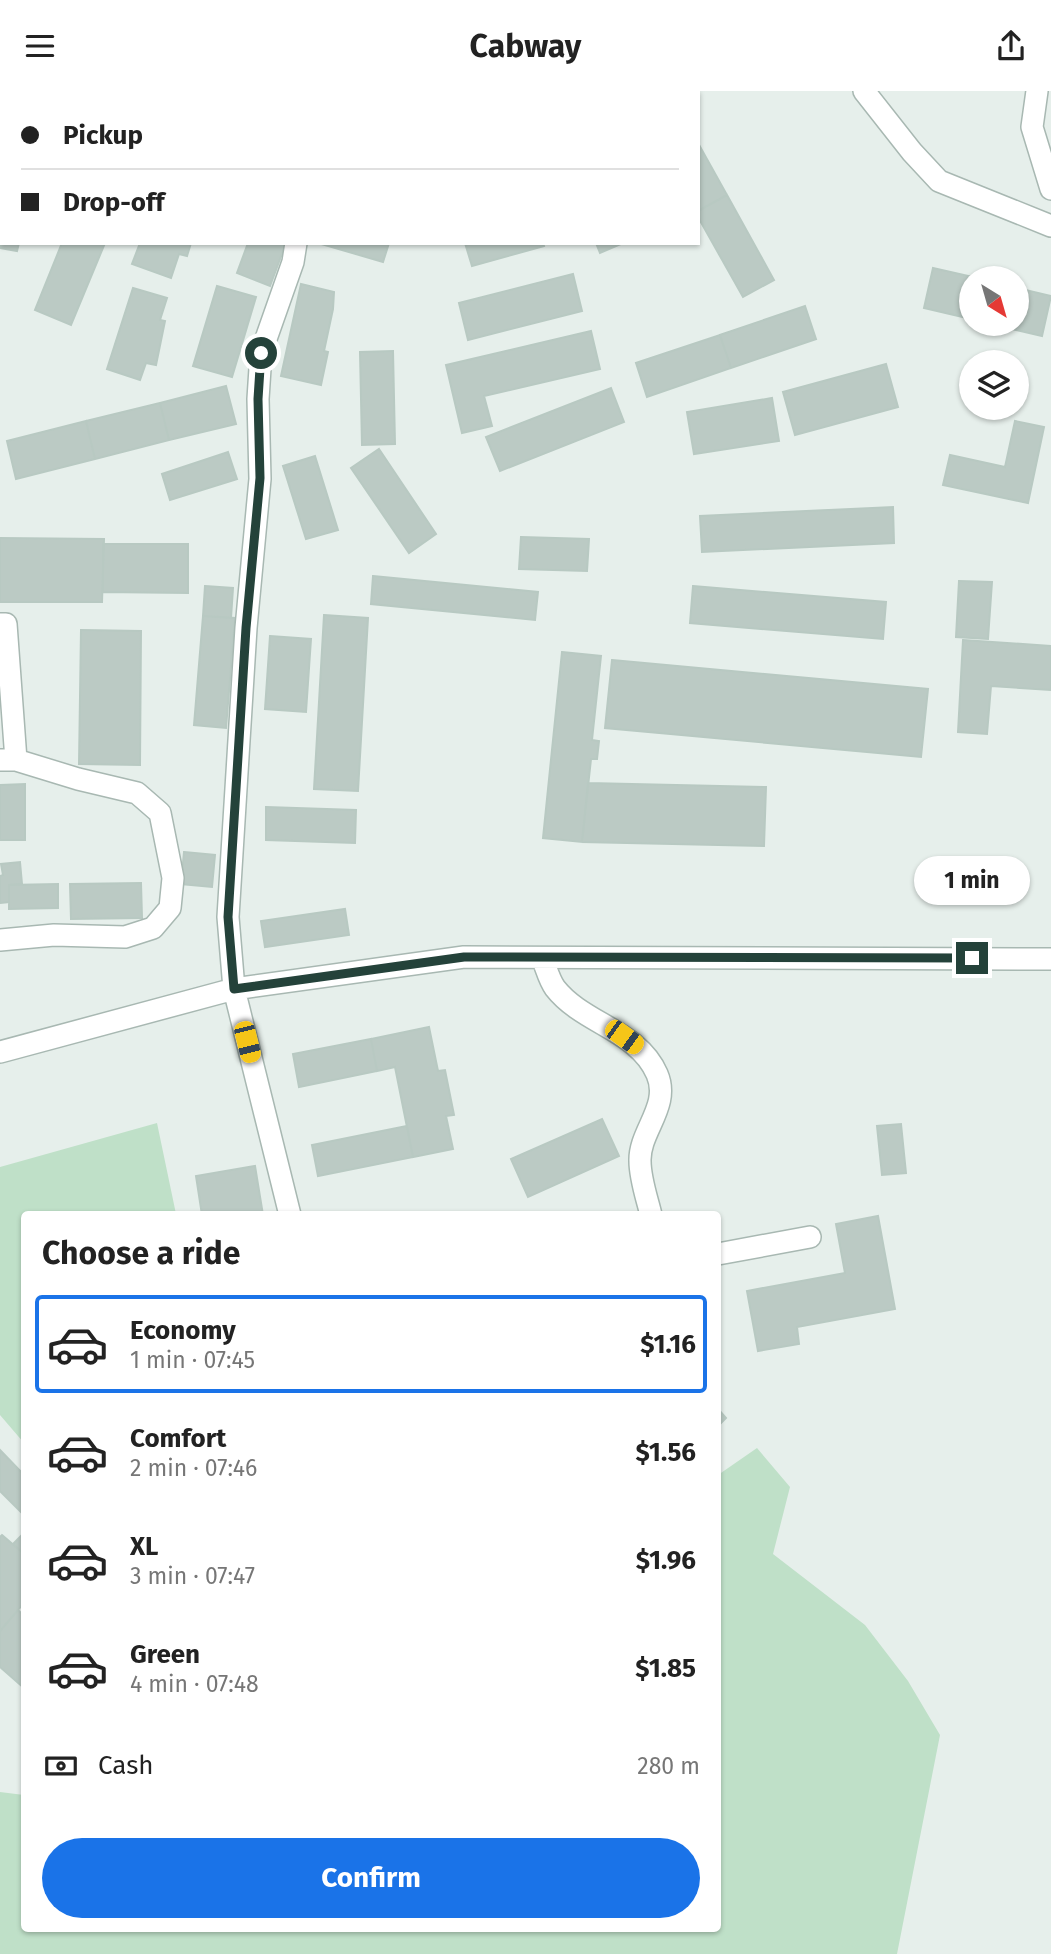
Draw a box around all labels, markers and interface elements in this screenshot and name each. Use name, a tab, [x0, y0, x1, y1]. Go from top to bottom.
icon: menu	[21, 27, 59, 65]
text: Cabway	[470, 27, 581, 65]
icon: share	[992, 27, 1030, 65]
text: Pickup	[63, 120, 143, 151]
text: Drop-off	[63, 187, 165, 218]
north arrow	[959, 266, 1029, 336]
map controls	[959, 266, 1029, 420]
route start	[245, 337, 277, 369]
button: layers	[959, 350, 1029, 420]
callout: 1 min	[914, 857, 1030, 905]
text: 1 min	[944, 866, 1000, 894]
route end	[956, 942, 988, 974]
car	[601, 1016, 648, 1058]
car	[232, 1019, 263, 1065]
text: Choose a ride	[42, 1234, 240, 1272]
icon: car	[46, 1313, 109, 1376]
text: Economy	[130, 1315, 236, 1346]
text: $1.16	[640, 1329, 696, 1360]
text: 1 min · 07:45	[130, 1346, 255, 1374]
icon: car	[46, 1421, 109, 1484]
text: Comfort	[130, 1423, 226, 1454]
text: $1.56	[635, 1437, 696, 1468]
text: 2 min · 07:46	[130, 1454, 257, 1482]
icon: car	[46, 1529, 109, 1592]
text: XL	[130, 1531, 158, 1562]
text: $1.96	[636, 1545, 696, 1576]
text: 3 min · 07:47	[130, 1562, 255, 1590]
icon: car	[46, 1637, 109, 1700]
text: Green	[130, 1639, 200, 1670]
text: $1.85	[635, 1653, 696, 1684]
text: 4 min · 07:48	[130, 1670, 259, 1698]
icon: cash	[42, 1747, 80, 1785]
text: Cash	[98, 1750, 154, 1781]
text: 280 m	[637, 1752, 700, 1780]
button: Confirm	[42, 1838, 700, 1918]

